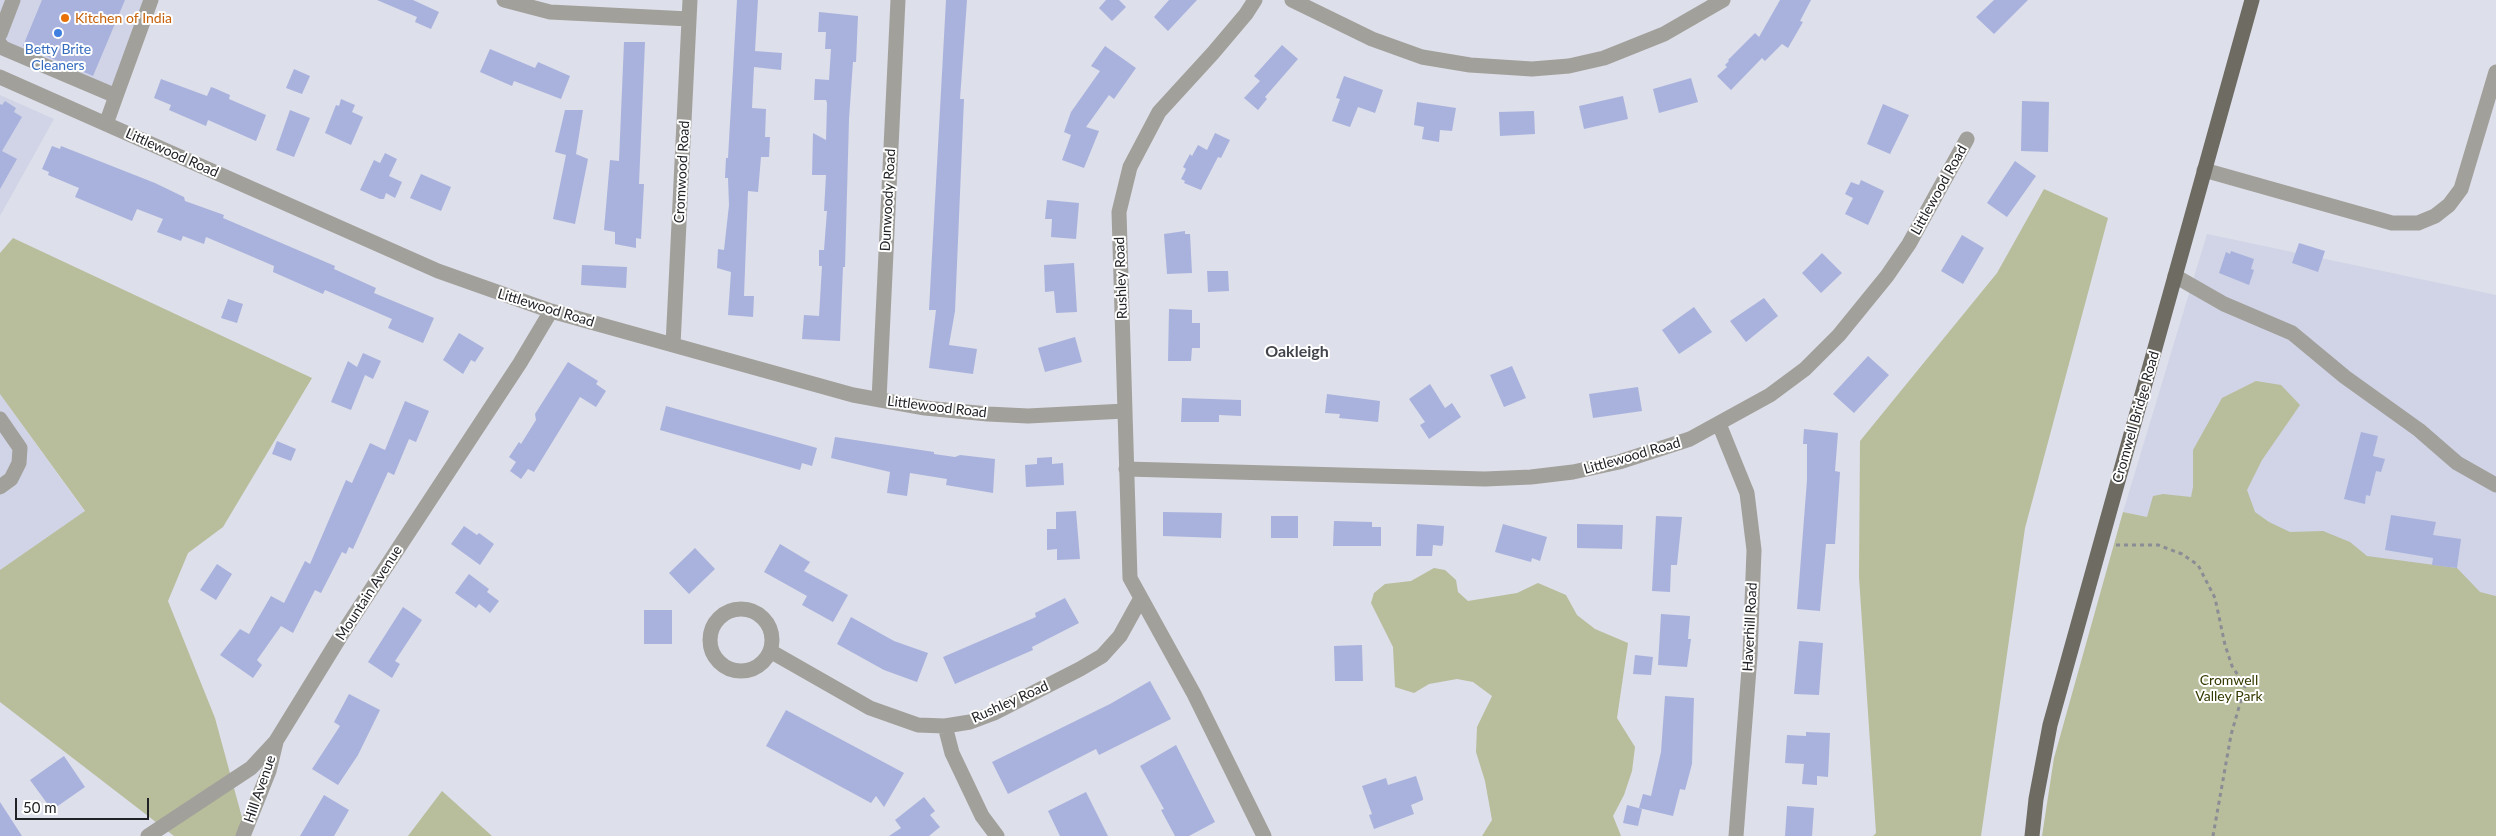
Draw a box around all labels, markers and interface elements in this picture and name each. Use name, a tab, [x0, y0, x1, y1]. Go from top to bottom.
place label: Kitchen of India	[75, 10, 172, 26]
marker: Kitchen of India	[59, 12, 71, 24]
marker: Betty Brite Cleaners	[52, 27, 64, 39]
place label: Betty Brite Cleaners	[25, 41, 91, 74]
street label: Cromwood Road	[671, 120, 693, 224]
street label: Littlewood Road	[123, 125, 221, 181]
street label: Littlewood Road	[1907, 142, 1971, 238]
street label: Dunwoody Road	[877, 148, 899, 252]
street label: Rushley Road	[1111, 236, 1131, 320]
street label: Littlewood Road	[496, 285, 596, 331]
district label: Oakleigh	[1265, 342, 1329, 362]
street label: Cromwell Bridge Road	[2109, 349, 2163, 485]
street label: Littlewood Road	[886, 393, 988, 421]
street label: Littlewood Road	[1582, 434, 1682, 478]
street label: Mountain Avenue	[332, 543, 406, 643]
street label: Haverhill Road	[1739, 582, 1761, 672]
park label: Cromwell Valley Park	[2195, 672, 2263, 704]
street label: Rushley Road	[969, 678, 1051, 726]
street label: Hill Avenue	[241, 753, 279, 825]
scale bar	[18, 788, 151, 820]
text: 50 m	[23, 798, 57, 816]

